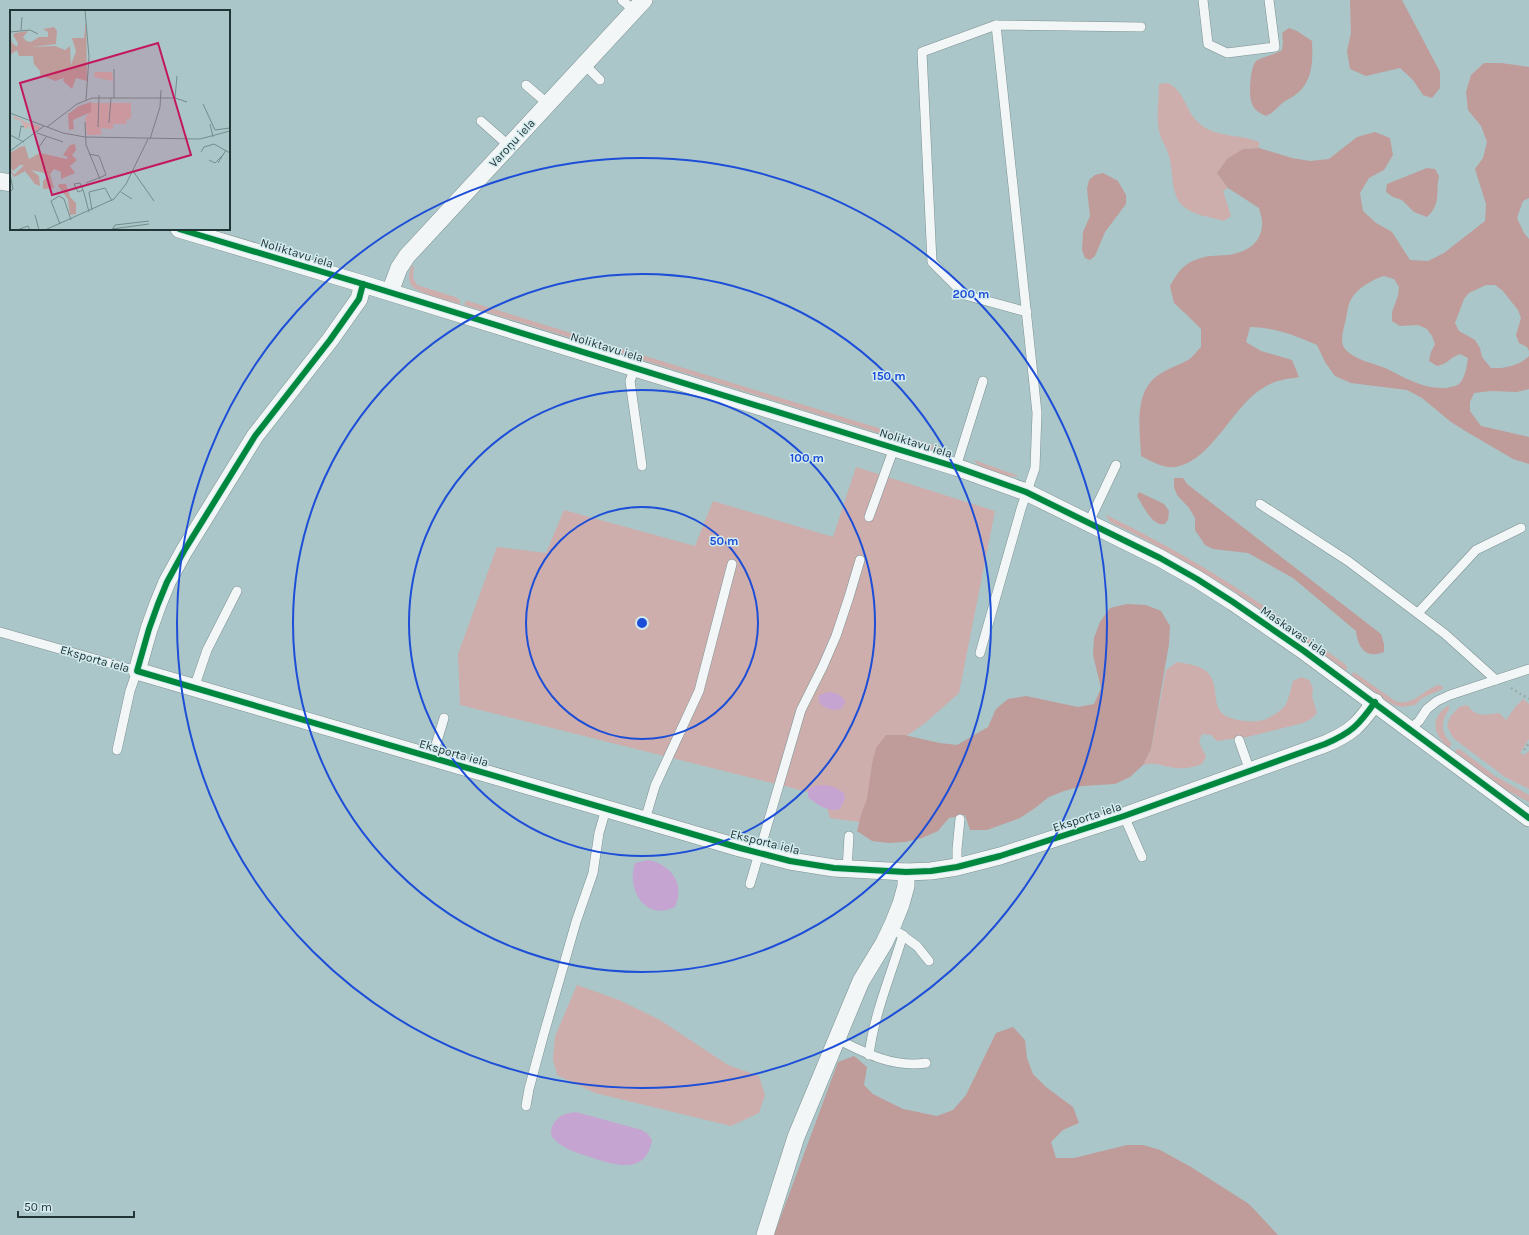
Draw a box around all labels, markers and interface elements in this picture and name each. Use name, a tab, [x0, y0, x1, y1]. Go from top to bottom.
inset map	[10, 10, 230, 230]
street label: Varoņu iela	[486, 116, 539, 171]
street label: Noliktavu iela	[259, 235, 335, 271]
text: 200 m	[953, 287, 989, 301]
street label: Noliktavu iela	[569, 329, 645, 365]
text: 150 m	[872, 369, 906, 383]
street label: Noliktavu iela	[878, 425, 954, 461]
text: 100 m	[790, 451, 824, 465]
text: 50 m	[710, 534, 739, 548]
street label: Maskavas iela	[1258, 603, 1330, 659]
centre of rings	[635, 616, 649, 630]
street label: Eksporta iela	[59, 642, 131, 676]
street label: Eksporta iela	[418, 736, 490, 770]
street label: Eksporta iela	[1051, 799, 1123, 835]
street label: Eksporta iela	[729, 827, 801, 857]
scale bar	[18, 1193, 134, 1219]
text: 50 m	[24, 1200, 52, 1214]

